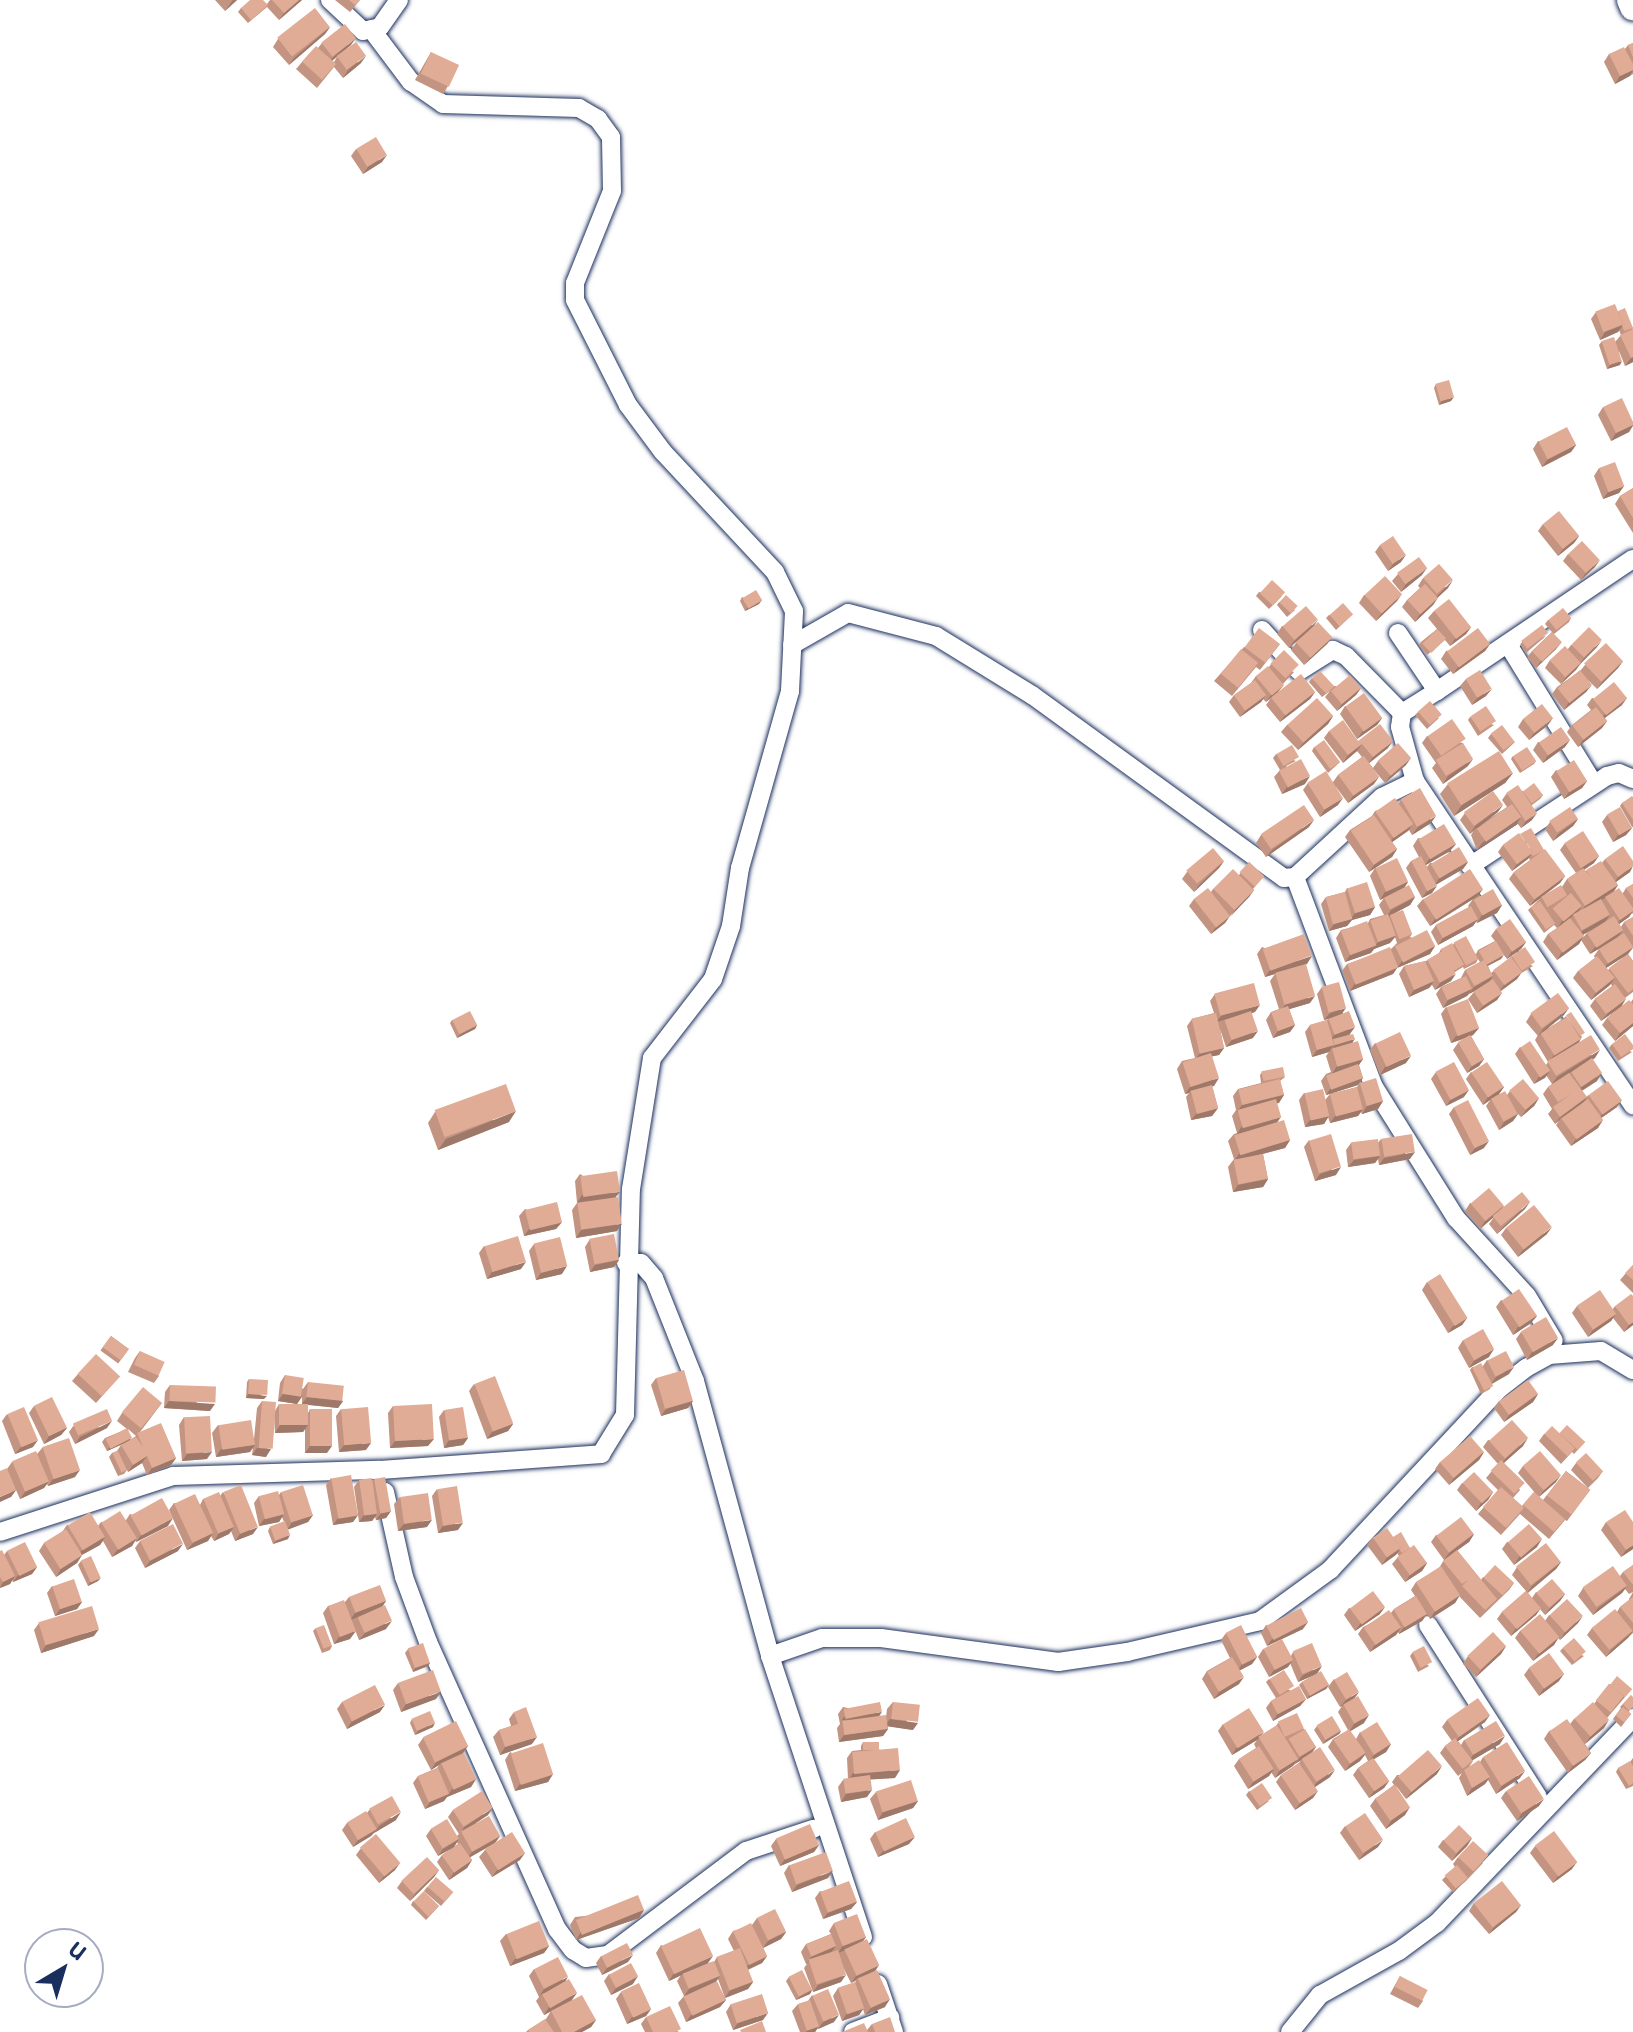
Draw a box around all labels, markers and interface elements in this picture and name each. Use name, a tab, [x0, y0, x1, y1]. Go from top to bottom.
north arrow	[24, 1928, 104, 2008]
text: U	[63, 1934, 93, 1966]

